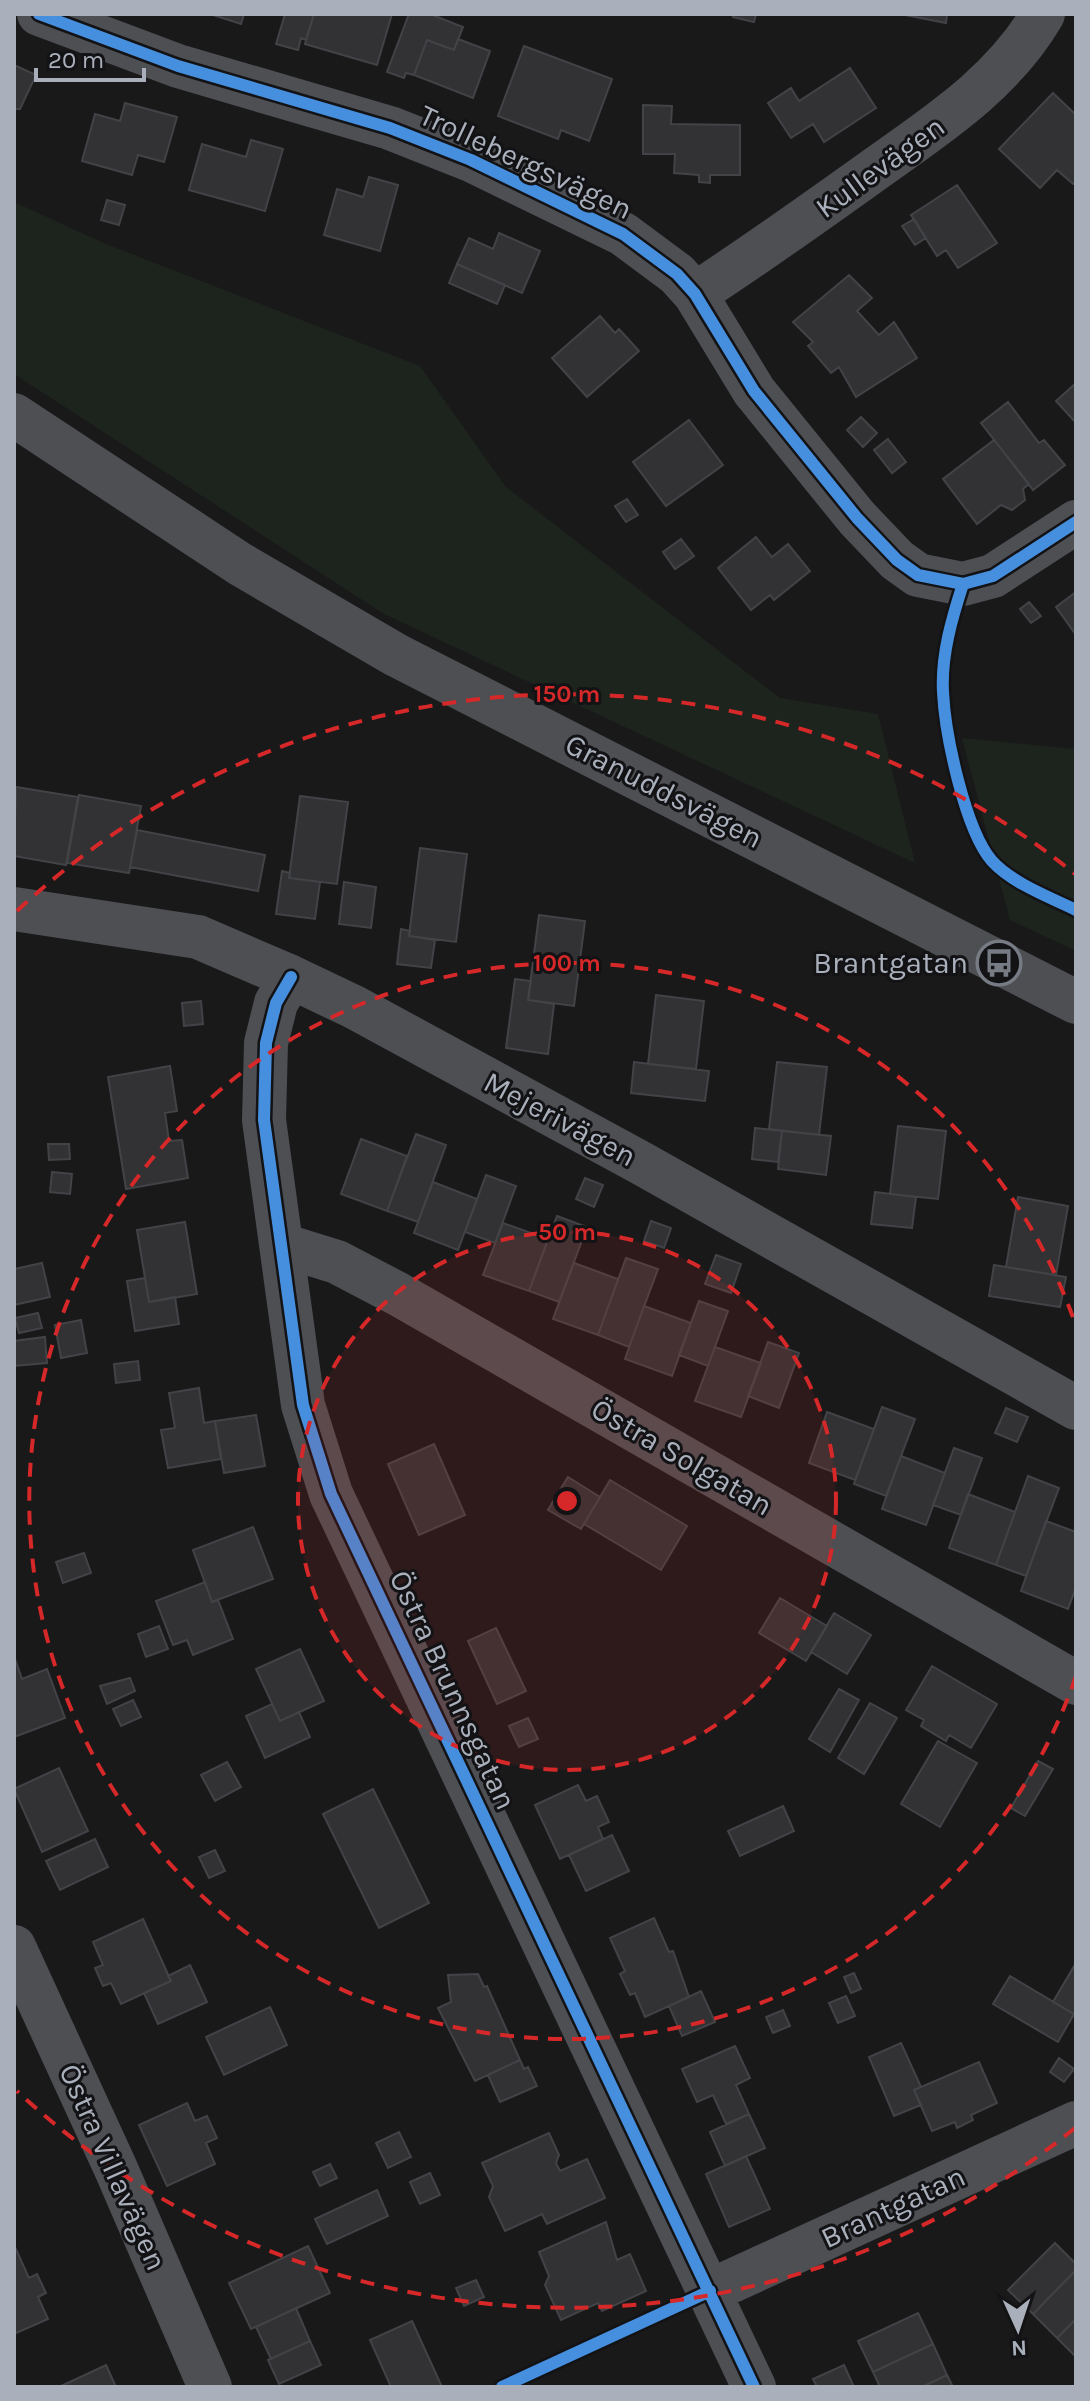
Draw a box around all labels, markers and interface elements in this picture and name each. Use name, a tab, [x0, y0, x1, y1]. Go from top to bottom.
scale bar	[36, 32, 144, 82]
text: 20 m	[48, 46, 104, 74]
street label: Trollebergsvägen	[414, 97, 638, 227]
street label: Kullevägen	[808, 108, 952, 226]
text: 150 m	[534, 680, 600, 708]
street label: Granuddsvägen	[559, 726, 769, 856]
bus stop icon: Brantgatan	[975, 939, 1023, 987]
place label: Brantgatan	[813, 945, 968, 981]
text: 100 m	[533, 949, 601, 977]
street label: Mejerivägen	[478, 1064, 642, 1174]
text: 50 m	[538, 1218, 596, 1246]
street label: Östra Solgatan	[585, 1391, 779, 1523]
centre of rings	[553, 1487, 581, 1515]
street label: Östra Brunnsgatan	[382, 1565, 524, 1815]
street label: Östra Villavägen	[51, 2058, 175, 2276]
street label: Brantgatan	[815, 2158, 971, 2256]
north arrow	[978, 2289, 1058, 2369]
text: N	[1010, 2335, 1028, 2361]

